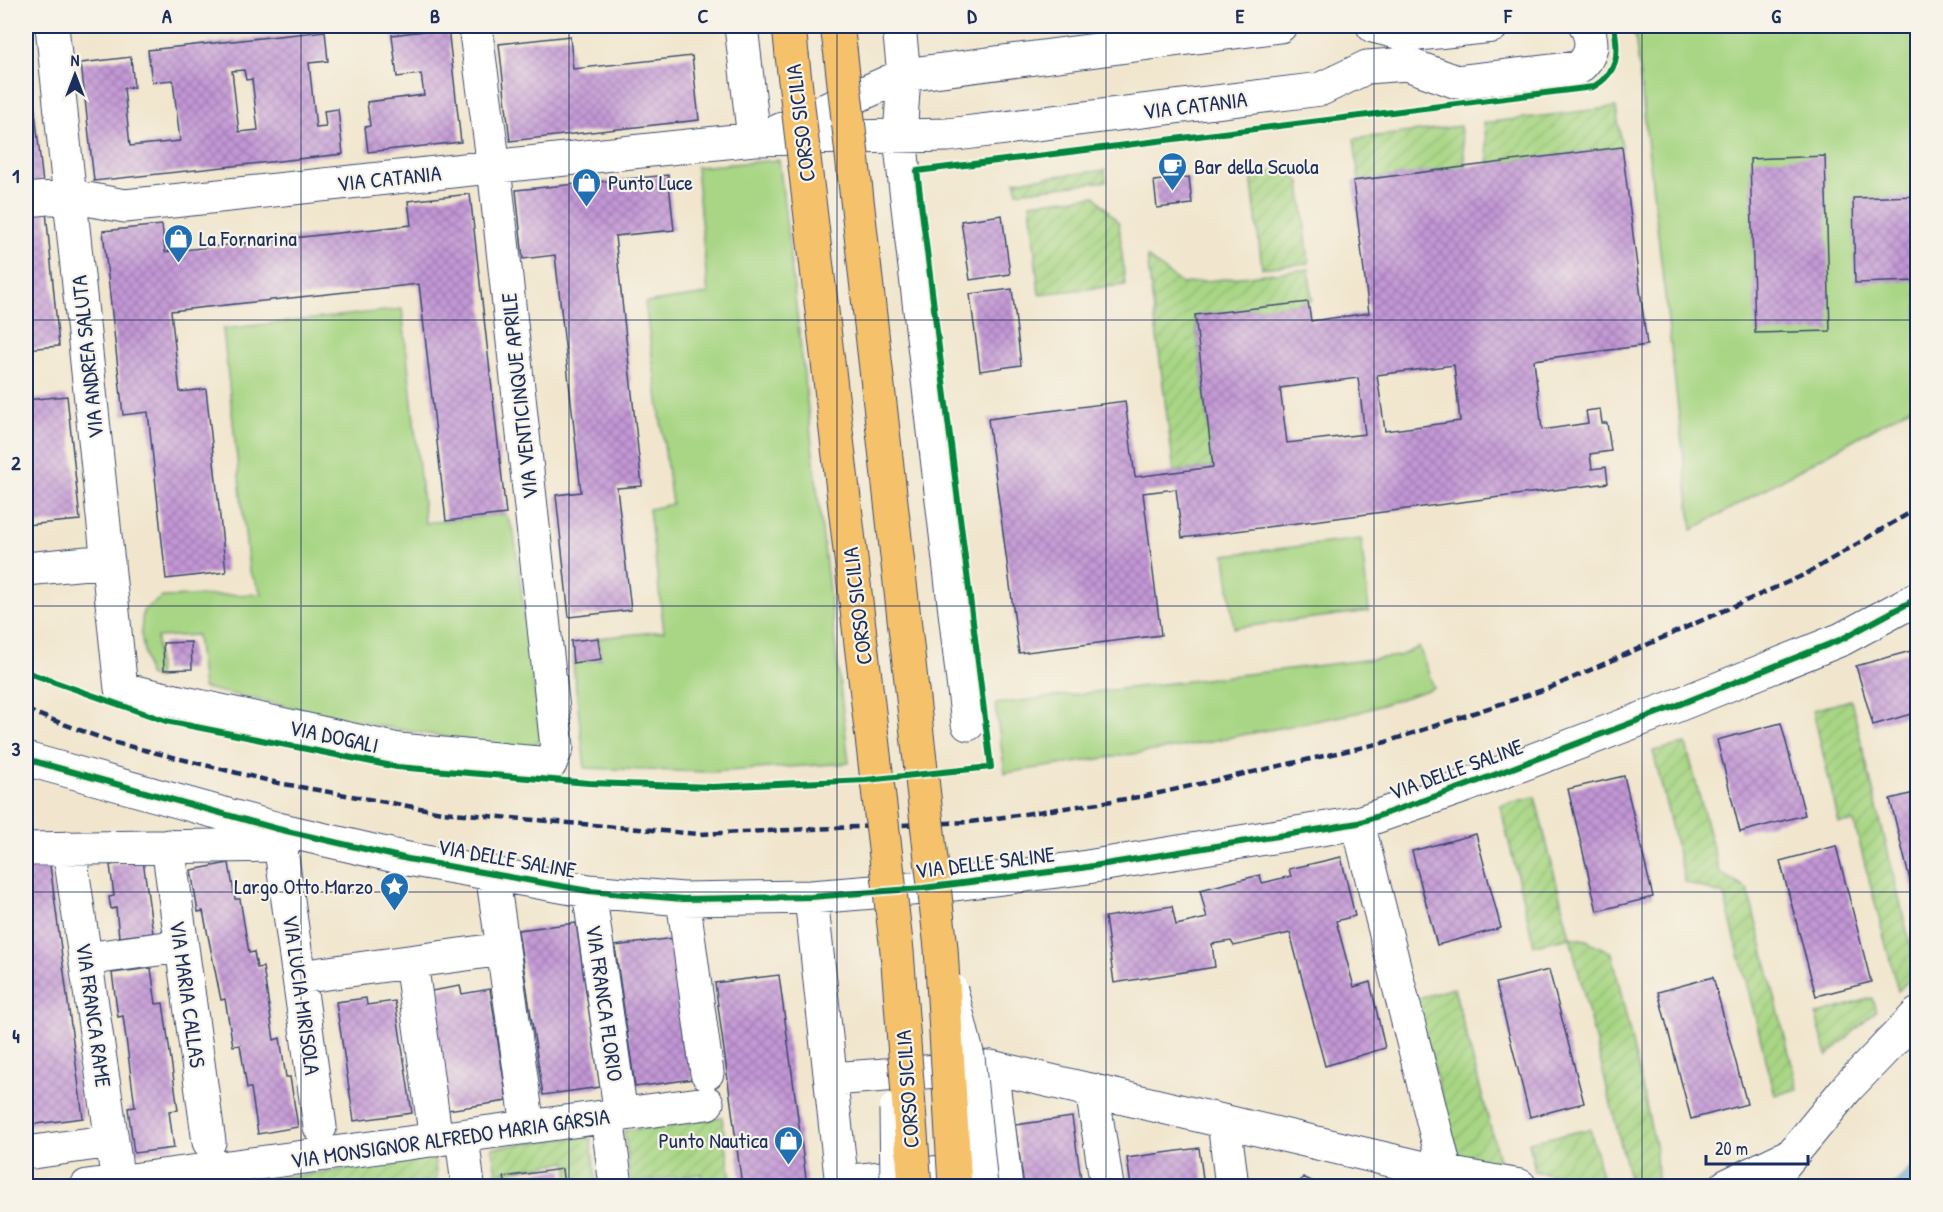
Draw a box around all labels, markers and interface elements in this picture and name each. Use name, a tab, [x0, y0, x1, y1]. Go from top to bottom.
text: A	[162, 2, 172, 29]
text: B	[430, 2, 440, 29]
text: C	[698, 2, 709, 29]
text: D	[967, 2, 977, 29]
text: E	[1236, 2, 1245, 29]
text: F	[1503, 2, 1513, 29]
text: G	[1771, 2, 1781, 29]
north arrow	[45, 45, 105, 105]
text: N	[71, 49, 80, 71]
street label: CORSO SICILIA	[778, 62, 822, 184]
street label: VIA CATANIA	[1141, 84, 1249, 126]
cafe icon: Bar della Scuola	[1157, 150, 1189, 192]
place label: Bar della Scuola	[1194, 151, 1319, 181]
street label: VIA CATANIA	[335, 158, 443, 198]
text: 1	[12, 162, 20, 189]
shop icon: Punto Luce	[571, 166, 603, 208]
place label: Punto Luce	[608, 167, 693, 197]
shop icon: La Fornarina	[162, 222, 194, 264]
place label: La Fornarina	[199, 223, 297, 253]
street label: VIA ANDREA SALUTA	[63, 274, 110, 440]
street label: VIA VENTICINQUE APRILE	[493, 291, 545, 501]
text: 2	[11, 449, 21, 476]
street label: CORSO SICILIA	[835, 545, 879, 667]
street label: VIA DOGALI	[287, 712, 381, 760]
street label: VIA DELLE SALINE	[1385, 731, 1527, 807]
text: 3	[12, 735, 21, 762]
street label: VIA DELLE SALINE	[435, 831, 579, 885]
street label: VIA DELLE SALINE	[914, 839, 1057, 885]
place icon: Largo Otto Marzo	[378, 870, 410, 912]
place label: Largo Otto Marzo	[234, 871, 373, 901]
street label: VIA LUCIA MIRISOLA	[276, 913, 328, 1077]
street label: VIA MARIA CALLAS	[163, 919, 213, 1069]
street label: VIA FRANCA FLORIO	[579, 923, 631, 1083]
street label: VIA FRANCA RAME	[69, 941, 119, 1089]
text: 4	[12, 1022, 20, 1049]
street label: CORSO SICILIA	[888, 1029, 926, 1149]
street label: VIA MONSIGNOR ALFREDO MARIA GARSIA	[289, 1101, 612, 1175]
shop icon: Punto Nautica	[773, 1124, 805, 1166]
place label: Punto Nautica	[658, 1125, 768, 1155]
scale bar	[1706, 1128, 1808, 1166]
text: 20 m	[1715, 1136, 1748, 1161]

